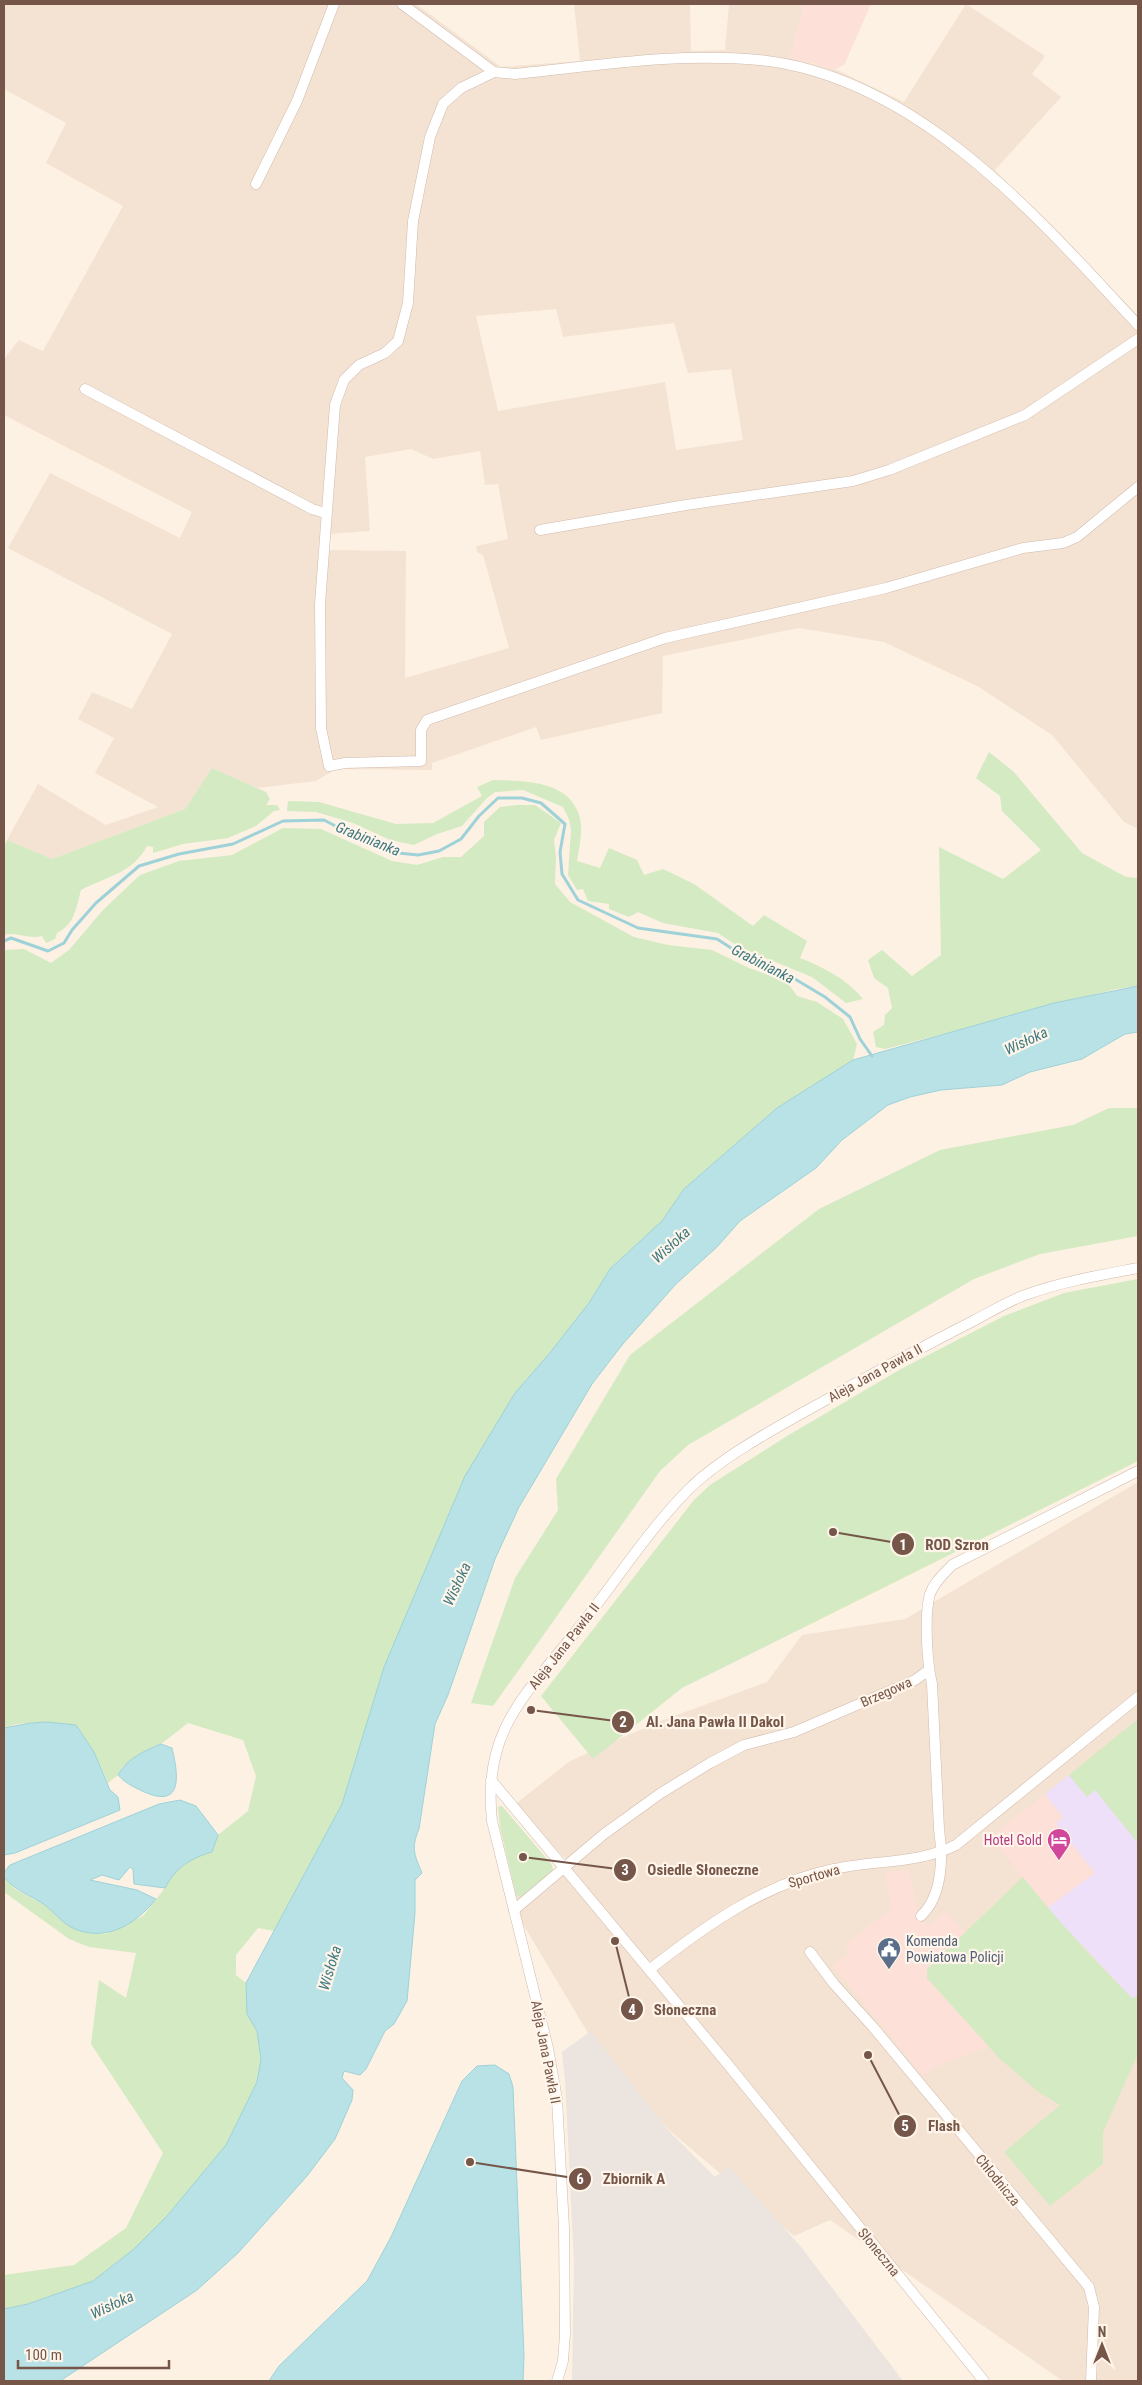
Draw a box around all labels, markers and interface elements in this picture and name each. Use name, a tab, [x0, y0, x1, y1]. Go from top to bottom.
water label: Grabinianka	[333, 818, 403, 860]
water label: Grabinianka	[729, 941, 797, 988]
water label: Wisłoka	[1002, 1023, 1050, 1059]
water label: Wisłoka	[648, 1223, 694, 1267]
street label: Aleja Jana Pawła II	[825, 1341, 925, 1405]
callout: ROD Szron	[890, 1529, 999, 1559]
text: 1	[899, 1536, 907, 1554]
text: ROD Szron	[925, 1536, 989, 1554]
water label: Wisłoka	[439, 1560, 475, 1608]
street label: Aleja Jana Pawła II	[525, 1600, 603, 1692]
street label: Brzegowa	[858, 1674, 914, 1710]
callout: Al. Jana Pawła II Dakol	[611, 1707, 794, 1737]
text: 2	[619, 1713, 627, 1731]
text: Al. Jana Pawła II Dakol	[646, 1713, 784, 1731]
hotel icon: Hotel Gold	[1046, 1827, 1072, 1861]
place label: Hotel Gold	[984, 1832, 1042, 1848]
callout: Osiedle Słoneczne	[612, 1855, 768, 1885]
text: 3	[621, 1861, 629, 1879]
text: Osiedle Słoneczne	[647, 1861, 759, 1879]
street label: Sportowa	[786, 1861, 842, 1891]
place label: Komenda Powiatowa Policji	[906, 1933, 1004, 1965]
public building icon: Komenda Powiatowa Policji	[876, 1936, 902, 1970]
water label: Wisłoka	[315, 1944, 345, 1992]
callout: Słoneczna	[619, 1994, 727, 2024]
street label: Aleja Jana Pawła II	[528, 1999, 564, 2105]
text: 4	[628, 2001, 636, 2019]
text: Słoneczna	[654, 2001, 716, 2019]
callout: Flash	[893, 2111, 970, 2141]
text: 5	[901, 2117, 909, 2135]
text: Flash	[928, 2117, 960, 2135]
street label: Chłodnicza	[972, 2151, 1024, 2209]
callout: Zbiornik A	[567, 2164, 675, 2194]
text: 6	[576, 2170, 584, 2188]
text: Zbiornik A	[603, 2170, 665, 2188]
street label: Słoneczna	[855, 2225, 903, 2279]
water label: Wisłoka	[88, 2287, 136, 2323]
north arrow	[1077, 2320, 1127, 2370]
text: N	[1098, 2324, 1106, 2340]
scale bar	[18, 2338, 169, 2370]
text: 100 m	[25, 2346, 62, 2364]

